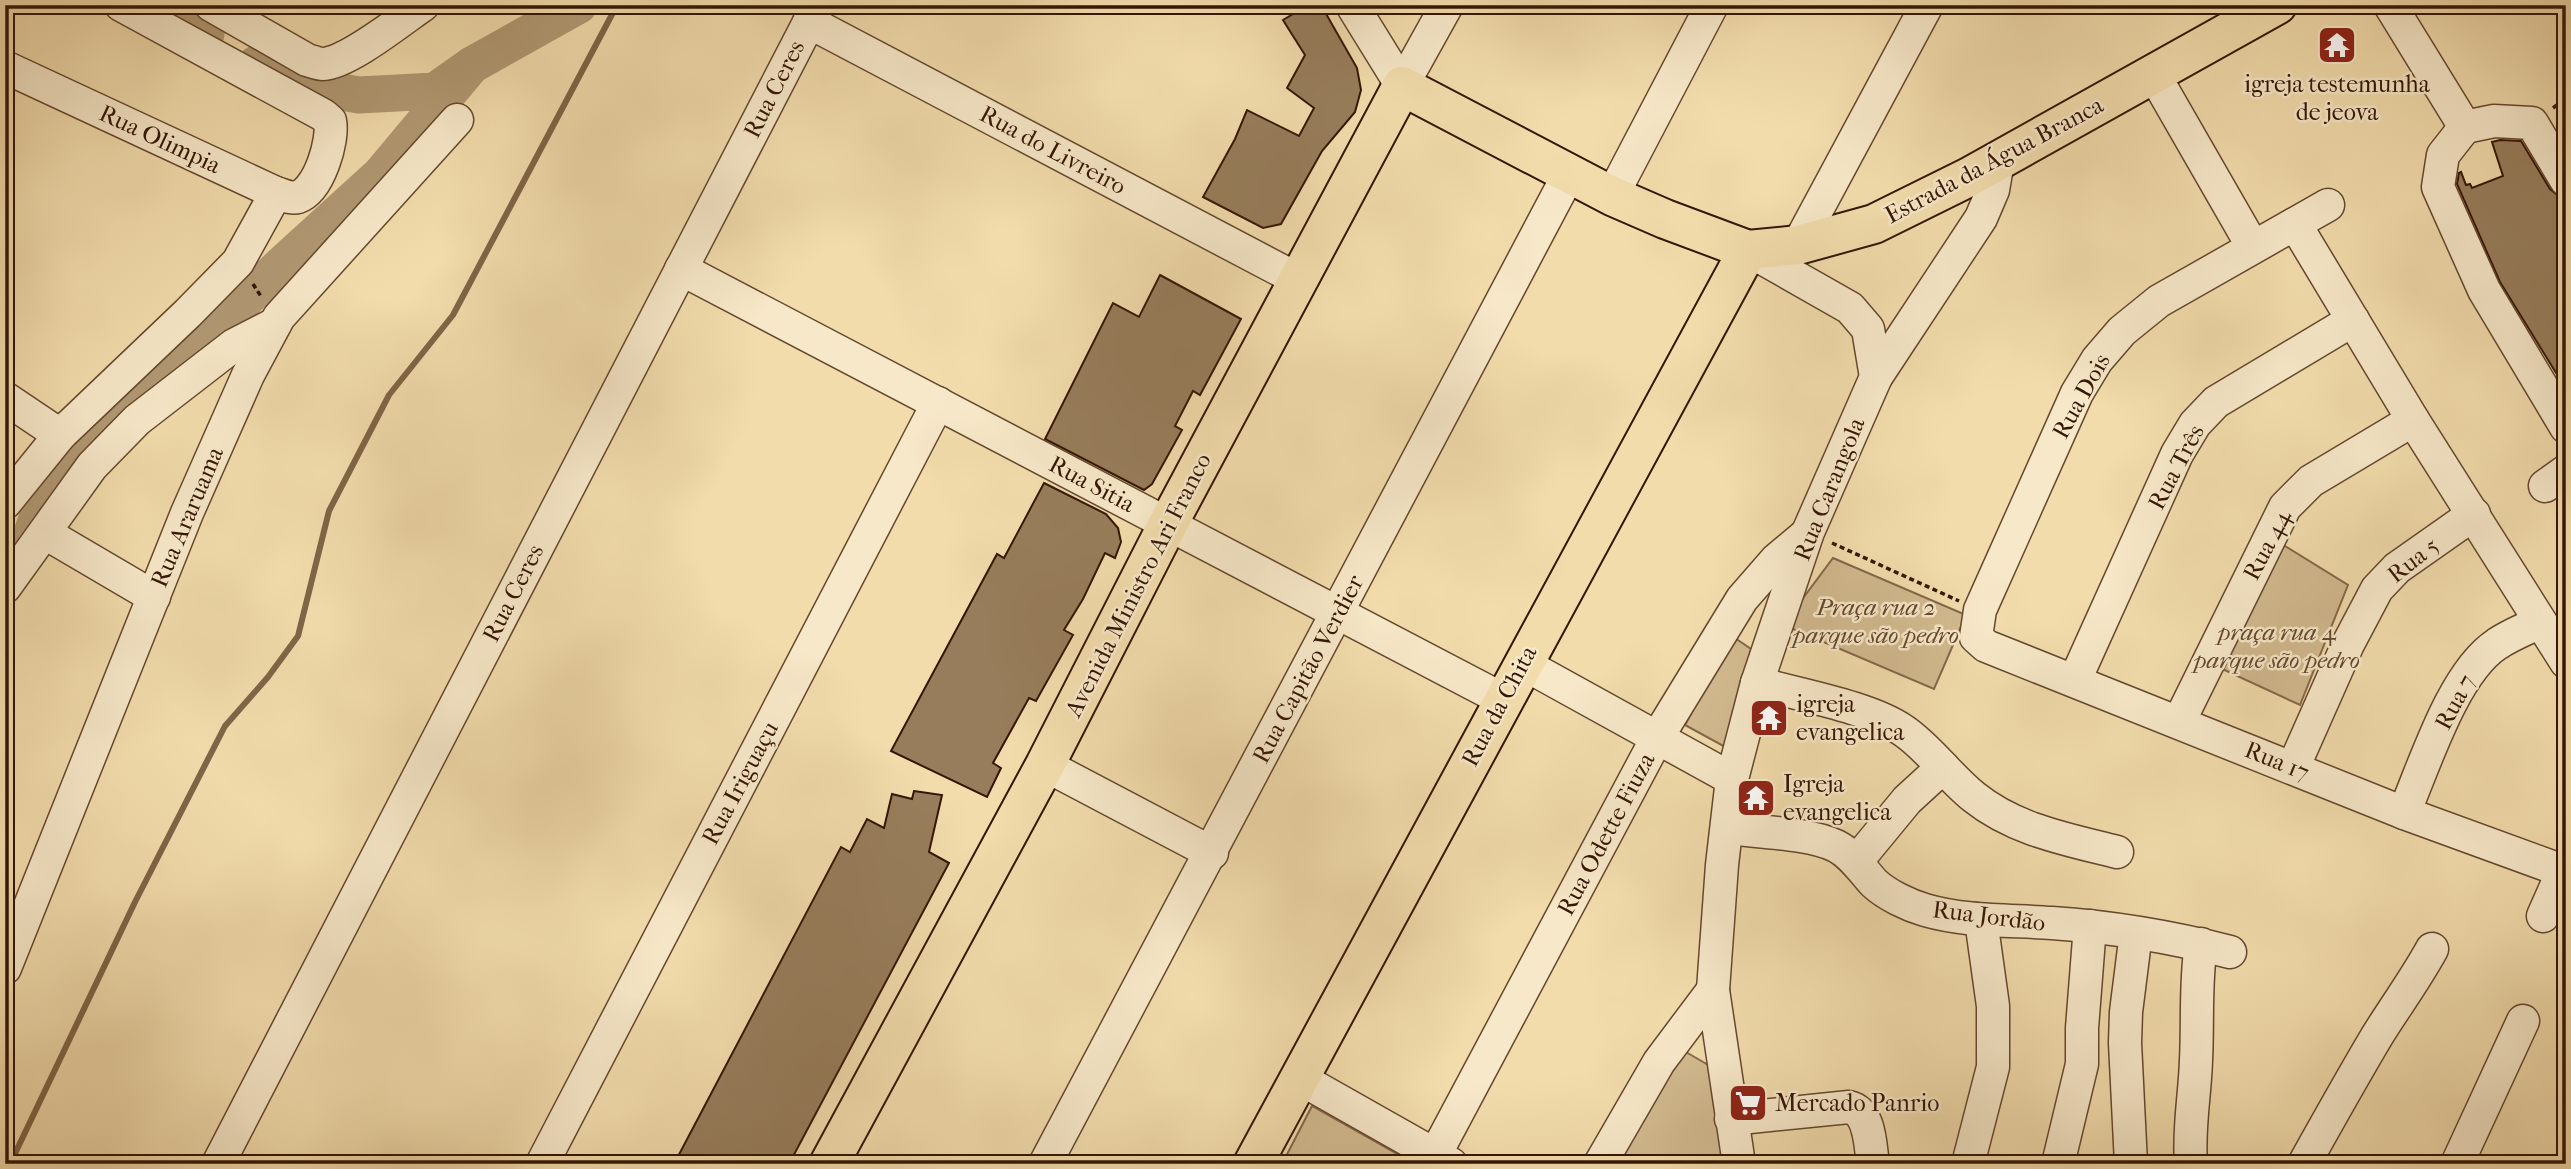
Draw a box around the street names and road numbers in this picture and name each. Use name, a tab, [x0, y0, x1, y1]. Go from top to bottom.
street label: Rua Ceres	[738, 35, 811, 142]
street label: Estrada da Água Branca	[1880, 89, 2109, 229]
street label: Rua Olimpia	[95, 99, 226, 180]
street label: Rua do Livreiro	[975, 100, 1131, 200]
street label: Rua Dois	[2046, 348, 2116, 444]
street label: Rua Carangola	[1788, 413, 1871, 565]
street label: Rua Três	[2142, 420, 2210, 514]
street label: Rua Araruama	[145, 442, 229, 591]
street label: Avenida Ministro Ari Franco	[1059, 448, 1217, 722]
street label: Rua Sitia	[1044, 450, 1140, 519]
street label: Rua 44	[2237, 504, 2297, 585]
street label: Rua 5	[2382, 531, 2444, 589]
street label: Rua Ceres	[477, 539, 550, 646]
street label: Rua Capitão Verdier	[1247, 569, 1370, 768]
street label: Rua da Chita	[1456, 640, 1543, 771]
street label: Rua 7	[2429, 670, 2481, 734]
street label: Rua Iriguaçu	[696, 716, 785, 850]
street label: Rua 17	[2241, 735, 2313, 787]
street label: Rua Odette Fiuza	[1551, 747, 1661, 920]
street label: Rua Jordão	[1931, 895, 2047, 937]

